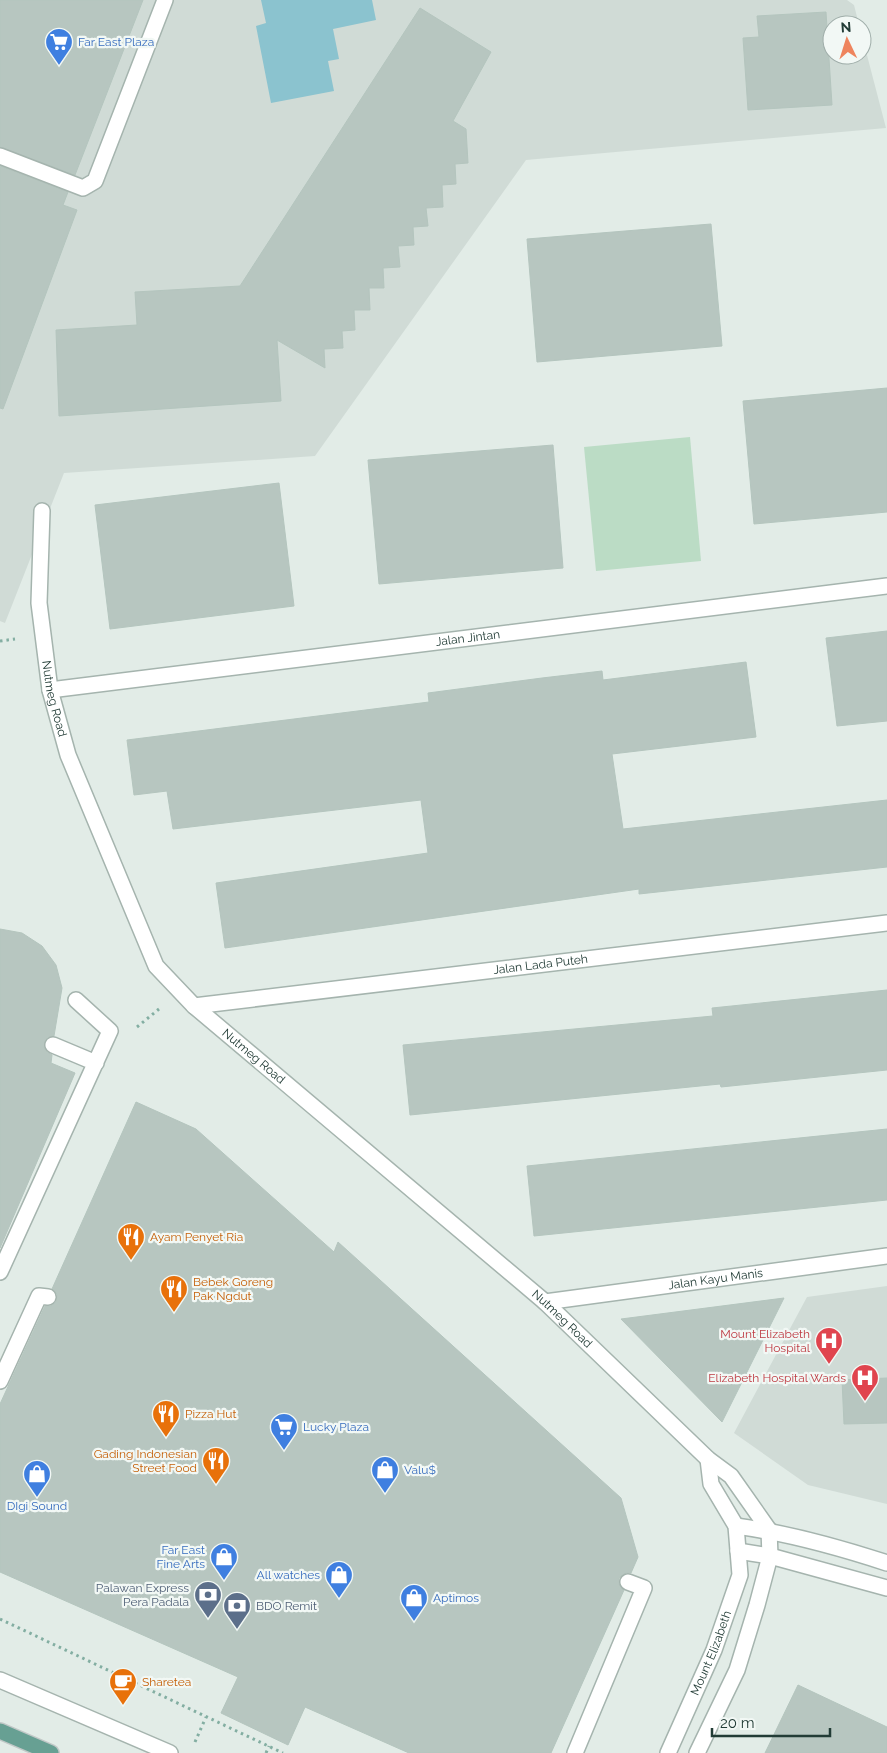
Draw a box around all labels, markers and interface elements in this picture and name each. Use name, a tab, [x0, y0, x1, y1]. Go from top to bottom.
north arrow	[822, 15, 872, 65]
text: N	[840, 19, 852, 35]
supermarket icon: Far East Plaza	[44, 27, 74, 66]
place label: Far East Plaza	[78, 35, 154, 49]
street label: Jalan Jintan	[435, 627, 501, 649]
street label: Nutmeg Road	[39, 660, 70, 738]
street label: Jalan Lada Puteh	[492, 952, 589, 977]
street label: Nutmeg Road	[219, 1026, 288, 1087]
restaurant icon: Ayam Penyet Ria	[116, 1222, 146, 1261]
place label: Ayam Penyet Ria	[150, 1230, 243, 1244]
street label: Jalan Kayu Manis	[667, 1266, 764, 1292]
restaurant icon: Bebek Goreng Pak Ngdut	[159, 1274, 189, 1313]
place label: Bebek Goreng Pak Ngdut	[193, 1275, 273, 1303]
street label: Nutmeg Road	[529, 1287, 595, 1351]
hospital icon: Mount Elizabeth Hospital	[814, 1326, 844, 1365]
place label: Mount Elizabeth Hospital	[720, 1327, 811, 1355]
hospital icon: Elizabeth Hospital Wards	[850, 1363, 880, 1402]
place label: Elizabeth Hospital Wards	[708, 1371, 846, 1385]
restaurant icon: Pizza Hut	[151, 1399, 181, 1438]
place label: Pizza Hut	[185, 1407, 237, 1421]
supermarket icon: Lucky Plaza	[269, 1412, 299, 1451]
place label: Lucky Plaza	[303, 1420, 369, 1434]
restaurant icon: Gading Indonesian Street Food	[201, 1446, 231, 1485]
place label: Gading Indonesian Street Food	[94, 1447, 197, 1475]
shop icon: Valu$	[370, 1455, 400, 1494]
shop icon: DIgi Sound	[22, 1459, 52, 1498]
place label: Valu$	[404, 1463, 436, 1477]
place label: DIgi Sound	[7, 1499, 67, 1513]
shop icon: Far East Fine Arts	[209, 1542, 239, 1581]
place label: Far East Fine Arts	[156, 1543, 205, 1571]
shop icon: All watches	[324, 1560, 354, 1599]
place label: All watches	[257, 1568, 320, 1582]
bank icon: Palawan Express Pera Padala	[193, 1580, 223, 1619]
place label: Palawan Express Pera Padala	[96, 1581, 189, 1609]
shop icon: Aptimos	[399, 1583, 429, 1622]
bank icon: BDO Remit	[222, 1591, 252, 1630]
place label: Aptimos	[433, 1591, 479, 1605]
place label: BDO Remit	[256, 1599, 317, 1613]
street label: Mount Elizabeth	[688, 1609, 734, 1697]
cafe icon: Sharetea	[108, 1667, 138, 1706]
place label: Sharetea	[142, 1675, 191, 1689]
scale bar	[712, 1706, 830, 1738]
text: 20 m	[720, 1714, 755, 1732]

